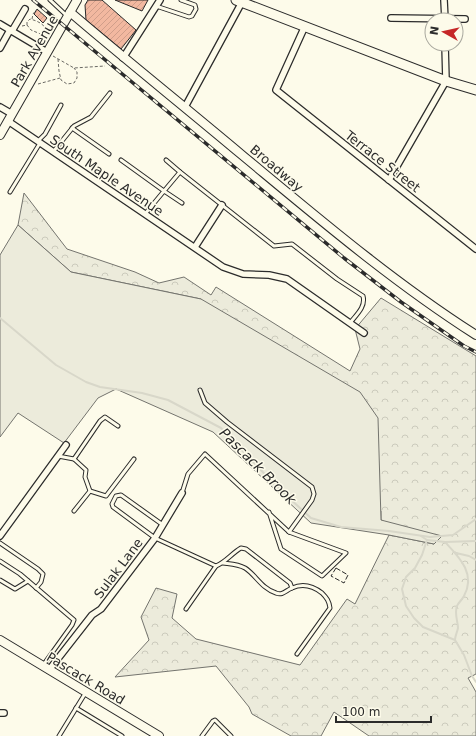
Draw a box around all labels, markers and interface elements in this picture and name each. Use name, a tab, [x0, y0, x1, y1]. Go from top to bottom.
north arrow	[424, 12, 464, 52]
street label: Park Avenue	[8, 13, 61, 90]
text: N	[428, 25, 442, 36]
street label: Terrace Street	[341, 127, 423, 195]
street label: South Maple Avenue	[47, 132, 166, 219]
street label: Broadway	[247, 142, 306, 195]
water label: Pascack Brook	[216, 424, 300, 508]
street label: Sulak Lane	[91, 535, 146, 601]
street label: Pascack Road	[44, 649, 128, 708]
scale bar	[336, 698, 431, 724]
text: 100 m	[342, 705, 380, 719]

